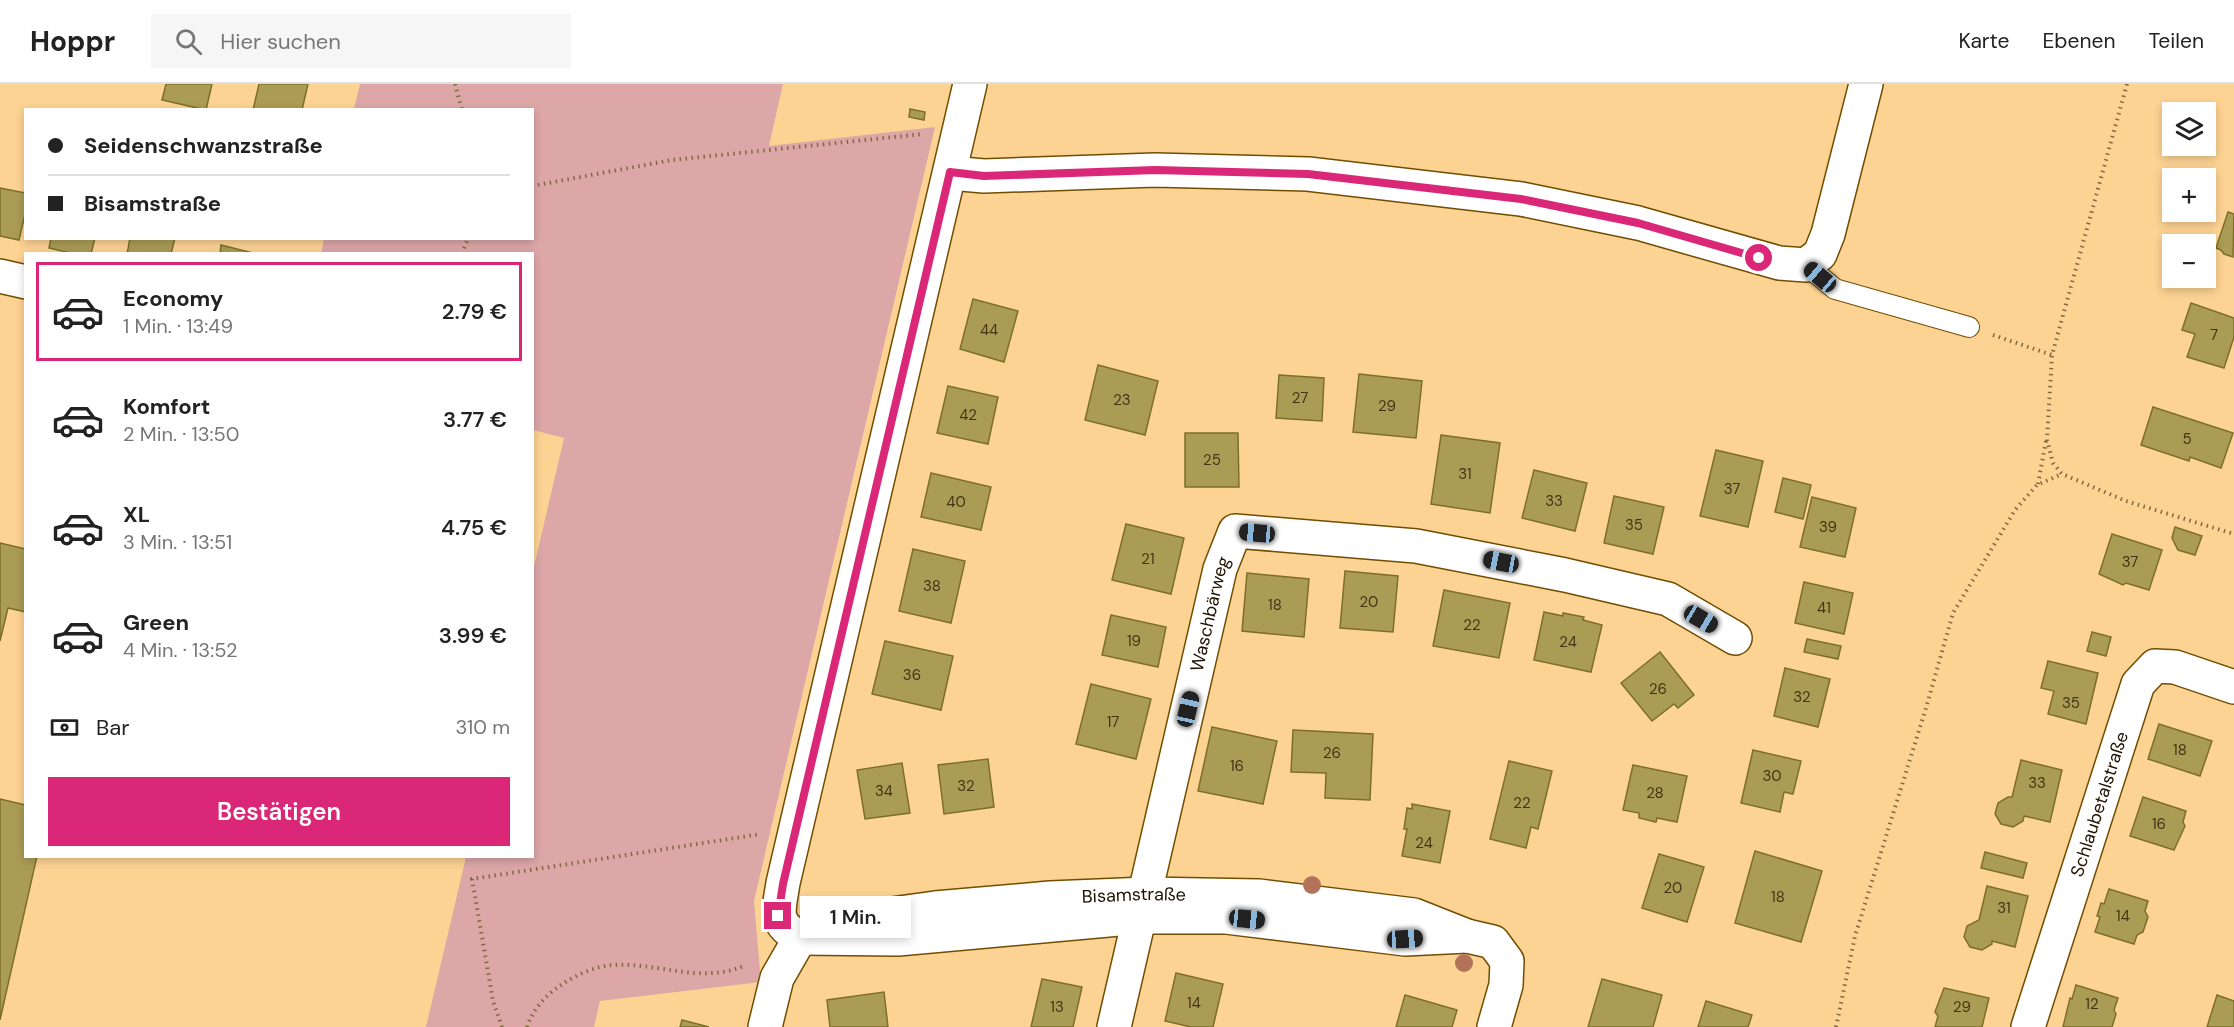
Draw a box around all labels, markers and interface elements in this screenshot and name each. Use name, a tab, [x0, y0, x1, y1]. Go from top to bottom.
search box	[151, 14, 571, 68]
text: Hoppr	[30, 23, 115, 60]
icon: search	[172, 25, 205, 58]
text: Hier suchen	[220, 27, 341, 56]
text: Karte	[1959, 27, 2009, 55]
text: Ebenen	[2042, 27, 2115, 55]
text: Teilen	[2148, 27, 2204, 55]
map controls	[2162, 102, 2216, 288]
button: layers	[2162, 102, 2216, 156]
text: Seidenschwanzstraße	[84, 131, 323, 160]
button: +	[2162, 168, 2216, 222]
text: Bisamstraße	[84, 189, 221, 218]
button: −	[2162, 234, 2216, 288]
route start	[1745, 244, 1772, 271]
car	[1800, 259, 1840, 295]
text: Economy	[123, 284, 223, 313]
icon: car	[51, 285, 105, 339]
text: 2.79 €	[442, 297, 507, 326]
text: 1 Min. · 13:49	[123, 313, 233, 339]
house number: 44	[980, 320, 998, 340]
house number: 7	[2210, 325, 2218, 345]
house number: 27	[1292, 388, 1308, 408]
house number: 23	[1113, 390, 1131, 410]
text: Komfort	[123, 392, 210, 421]
icon: car	[51, 393, 105, 447]
house number: 29	[1378, 396, 1396, 416]
text: 3.77 €	[443, 405, 507, 434]
house number: 42	[959, 405, 977, 425]
text: 2 Min. · 13:50	[123, 421, 239, 447]
house number: 5	[2182, 429, 2192, 449]
house number: 25	[1203, 450, 1221, 470]
house number: 31	[1458, 464, 1472, 484]
house number: 37	[1724, 479, 1740, 499]
house number: 33	[1545, 491, 1563, 511]
house number: 40	[946, 492, 966, 512]
text: XL	[123, 500, 150, 529]
icon: car	[51, 501, 105, 555]
text: 4.75 €	[441, 513, 507, 542]
house number: 35	[1625, 515, 1643, 535]
house number: 39	[1819, 517, 1837, 537]
car	[1238, 522, 1276, 544]
text: 3 Min. · 13:51	[123, 529, 232, 555]
house number: 21	[1141, 549, 1155, 569]
car	[1482, 550, 1520, 574]
house number: 37	[2122, 552, 2138, 572]
street label: Waschbärweg	[1185, 553, 1236, 674]
house number: 38	[923, 576, 941, 596]
house number: 20	[1360, 592, 1378, 612]
house number: 18	[1268, 595, 1282, 615]
house number: 41	[1817, 598, 1831, 618]
car	[1681, 602, 1721, 636]
text: Green	[123, 608, 189, 637]
icon: car	[51, 609, 105, 663]
house number: 22	[1463, 615, 1481, 635]
text: 3.99 €	[439, 621, 507, 650]
house number: 19	[1127, 631, 1141, 651]
house number: 24	[1559, 632, 1577, 652]
text: 4 Min. · 13:52	[123, 637, 238, 663]
house number: 36	[903, 665, 921, 685]
house number: 26	[1649, 679, 1667, 699]
house number: 32	[1793, 687, 1811, 707]
car	[1175, 689, 1201, 729]
house number: 35	[2062, 693, 2080, 713]
icon: cash	[48, 711, 81, 744]
house number: 17	[1107, 712, 1119, 732]
text: Bar	[96, 713, 129, 742]
text: 310 m	[455, 714, 510, 740]
street label: Schlaubetalstraße	[2065, 728, 2134, 880]
house number: 18	[2173, 740, 2187, 760]
house number: 26	[1323, 743, 1341, 763]
house number: 16	[1230, 756, 1244, 776]
house number: 30	[1762, 766, 1782, 786]
house number: 33	[2028, 773, 2046, 793]
house number: 32	[957, 776, 975, 796]
button: Bestätigen	[48, 777, 510, 846]
house number: 34	[875, 781, 893, 801]
house number: 28	[1646, 783, 1664, 803]
house number: 22	[1513, 793, 1531, 813]
house number: 16	[2152, 814, 2166, 834]
house number: 24	[1415, 833, 1433, 853]
house number: 20	[1664, 878, 1682, 898]
street label: Bisamstraße	[1081, 882, 1186, 909]
house number: 18	[1771, 887, 1785, 907]
callout: 1 Min.	[799, 895, 910, 937]
house number: 31	[1997, 898, 2011, 918]
route end	[764, 902, 791, 929]
text: 1 Min.	[830, 904, 881, 930]
house number: 14	[2116, 906, 2130, 926]
car	[1228, 908, 1266, 930]
car	[1387, 929, 1423, 949]
house number: 14	[1187, 993, 1201, 1013]
house number: 12	[2085, 994, 2099, 1014]
house number: 13	[1050, 997, 1064, 1017]
house number: 29	[1953, 997, 1971, 1017]

